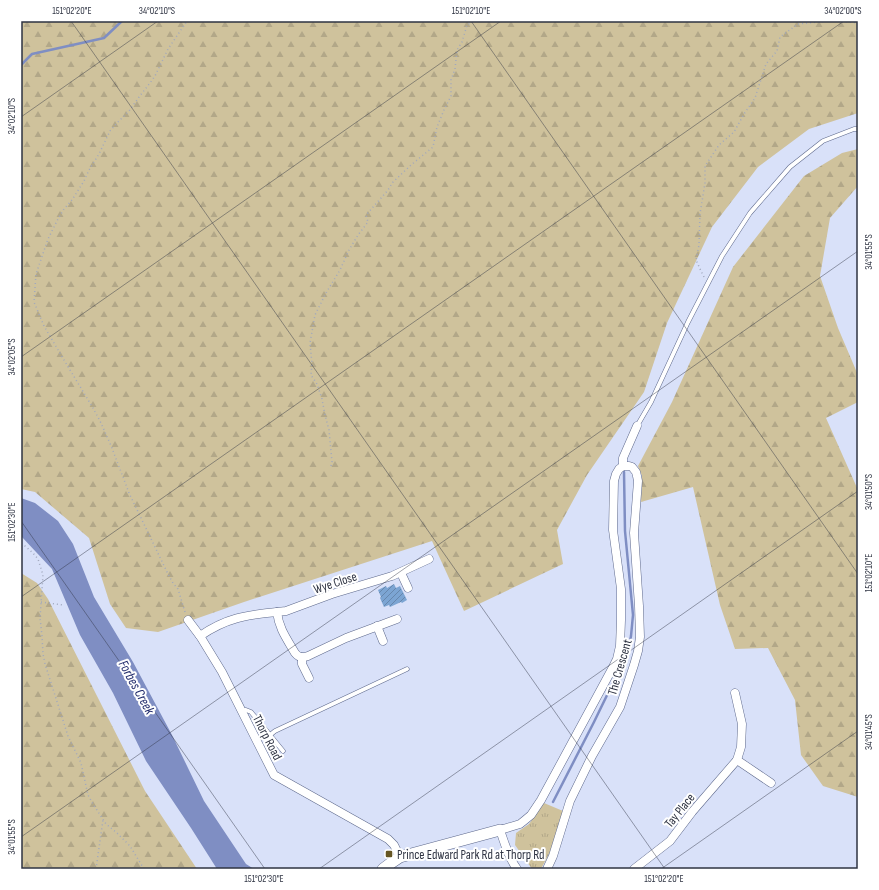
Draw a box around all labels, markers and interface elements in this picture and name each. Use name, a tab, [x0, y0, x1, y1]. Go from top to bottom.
text: 151°02'20"E	[52, 5, 92, 17]
text: 34°02'10"S	[139, 5, 175, 17]
text: 151°02'10"E	[452, 5, 490, 17]
text: 34°02'00"S	[824, 5, 862, 17]
text: 34°02'10"S	[6, 98, 18, 134]
text: 34°01'55"S	[863, 234, 875, 270]
text: 34°02'05"S	[6, 339, 18, 375]
text: 34°01'50"S	[863, 474, 875, 510]
text: 151°02'30"E	[6, 502, 18, 542]
text: 151°02'10"E	[863, 554, 875, 592]
street label: Wye Close	[312, 568, 359, 597]
street label: The Crescent	[604, 637, 636, 697]
water label: Forbes Creek	[115, 657, 159, 718]
street label: Thorp Road	[249, 712, 285, 763]
text: 34°01'45"S	[863, 714, 875, 750]
street label: Tay Place	[661, 790, 698, 831]
text: 34°01'55"S	[6, 819, 18, 855]
place label: Prince Edward Park Rd at Thorp Rd	[397, 847, 545, 863]
marker: Prince Edward Park Rd at Thorp Rd	[384, 849, 394, 859]
text: 151°02'30"E	[244, 873, 284, 885]
text: 151°02'20"E	[644, 873, 684, 885]

